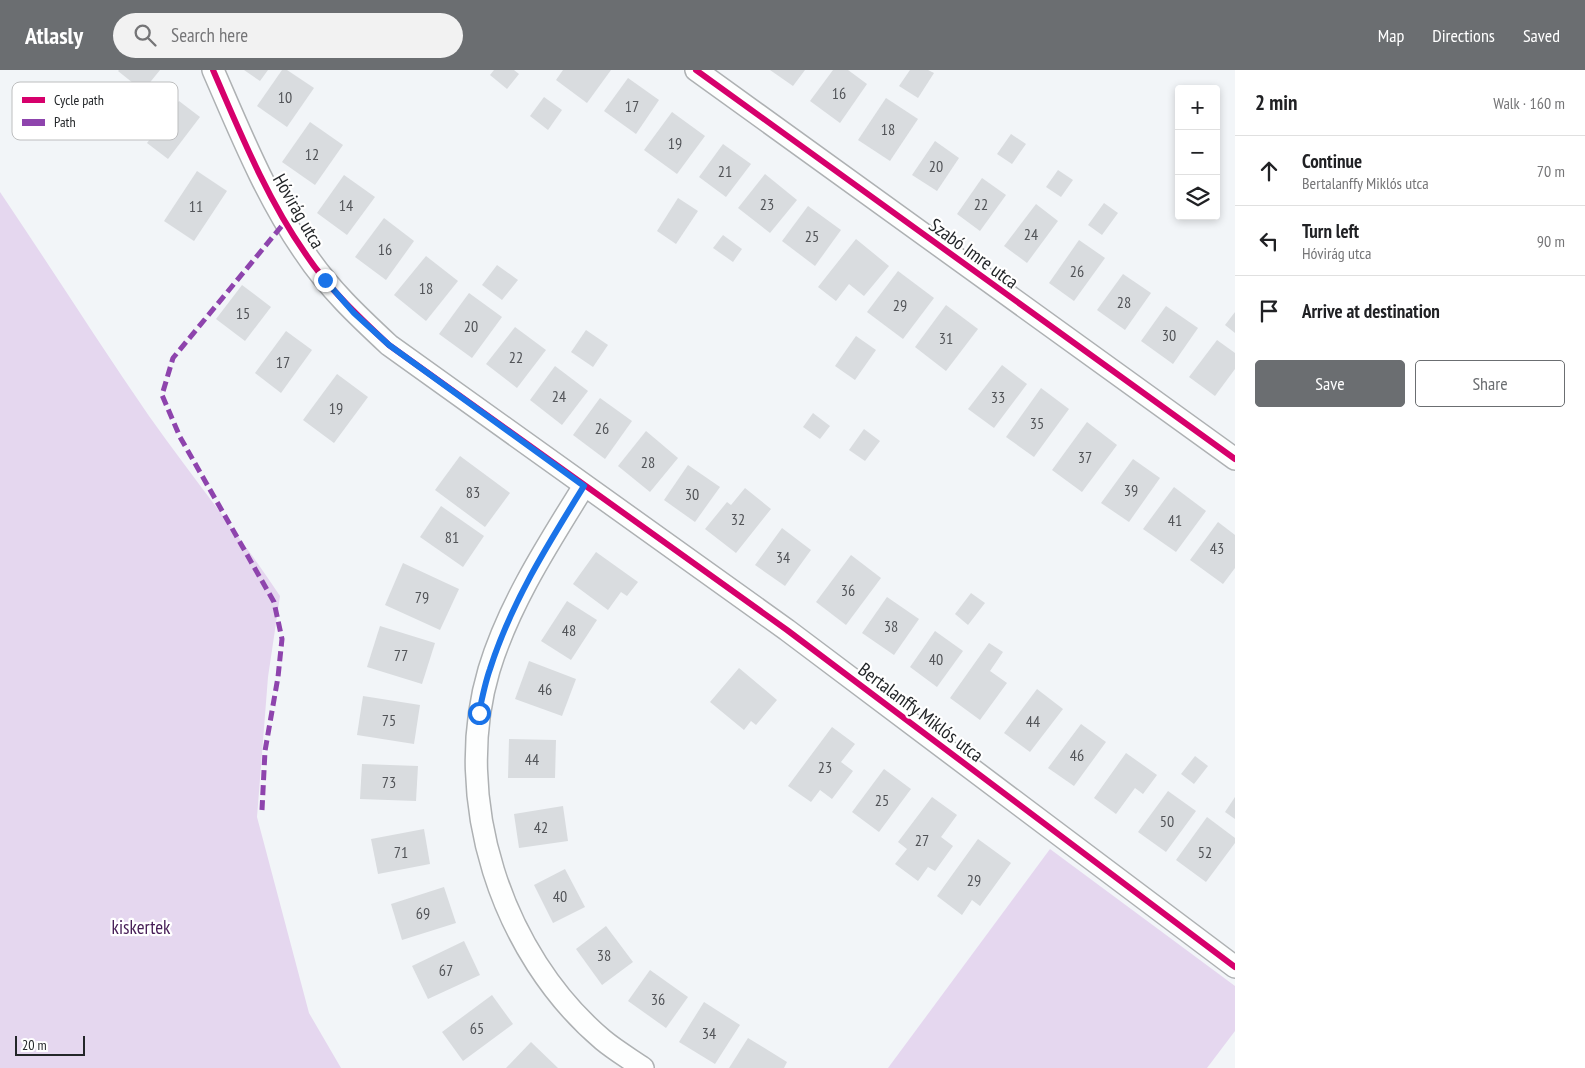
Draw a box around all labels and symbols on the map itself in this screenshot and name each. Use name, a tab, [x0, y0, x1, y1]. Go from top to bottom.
legend	[12, 82, 178, 140]
house number: 16	[832, 83, 846, 103]
house number: 10	[278, 87, 292, 107]
text: Cycle path	[54, 91, 104, 109]
house number: 17	[625, 96, 639, 116]
text: Path	[54, 113, 76, 131]
house number: 18	[881, 119, 895, 139]
house number: 19	[668, 133, 682, 153]
house number: 12	[305, 144, 319, 164]
house number: 20	[929, 156, 943, 176]
house number: 21	[718, 161, 732, 181]
street label: Hóvirág utca	[268, 169, 330, 253]
house number: 23	[760, 194, 774, 214]
house number: 22	[974, 194, 988, 214]
house number: 14	[339, 195, 353, 215]
house number: 11	[189, 196, 203, 216]
street label: Szabó Imre utca	[925, 213, 1023, 293]
house number: 24	[1024, 224, 1038, 244]
house number: 25	[805, 226, 819, 246]
house number: 16	[378, 239, 392, 259]
house number: 26	[1070, 261, 1084, 281]
route end	[314, 269, 337, 292]
house number: 18	[419, 278, 433, 298]
house number: 28	[1117, 292, 1131, 312]
house number: 29	[893, 295, 907, 315]
house number: 15	[236, 303, 250, 323]
house number: 20	[464, 316, 478, 336]
house number: 30	[1162, 325, 1176, 345]
house number: 31	[939, 328, 953, 348]
house number: 22	[509, 347, 523, 367]
house number: 17	[276, 352, 290, 372]
house number: 24	[552, 386, 566, 406]
house number: 33	[991, 387, 1005, 407]
house number: 19	[329, 398, 343, 418]
house number: 35	[1030, 413, 1044, 433]
house number: 26	[595, 418, 609, 438]
house number: 37	[1078, 447, 1092, 467]
house number: 28	[641, 452, 655, 472]
house number: 39	[1124, 480, 1138, 500]
house number: 83	[466, 482, 480, 502]
house number: 30	[685, 484, 699, 504]
house number: 32	[731, 509, 745, 529]
house number: 41	[1168, 510, 1182, 530]
house number: 81	[445, 527, 459, 547]
house number: 43	[1210, 538, 1224, 558]
house number: 34	[776, 547, 790, 567]
house number: 36	[841, 580, 855, 600]
house number: 79	[415, 587, 429, 607]
house number: 38	[884, 616, 898, 636]
house number: 48	[562, 620, 576, 640]
house number: 77	[394, 645, 408, 665]
house number: 40	[929, 649, 943, 669]
street label: Bertalanffy Miklós utca	[854, 657, 988, 767]
house number: 46	[538, 679, 552, 699]
route start	[468, 702, 491, 725]
house number: 75	[382, 710, 396, 730]
house number: 44	[1026, 711, 1040, 731]
house number: 46	[1070, 745, 1084, 765]
house number: 44	[525, 749, 539, 769]
house number: 23	[818, 757, 832, 777]
house number: 73	[382, 772, 396, 792]
house number: 25	[875, 790, 889, 810]
house number: 50	[1160, 811, 1174, 831]
house number: 42	[534, 817, 548, 837]
house number: 27	[915, 830, 929, 850]
house number: 71	[394, 842, 408, 862]
house number: 52	[1198, 842, 1212, 862]
house number: 29	[967, 870, 981, 890]
house number: 40	[553, 886, 567, 906]
house number: 69	[416, 903, 430, 923]
park label: kiskertek	[112, 915, 171, 939]
house number: 38	[597, 945, 611, 965]
house number: 67	[439, 960, 453, 980]
house number: 36	[651, 989, 665, 1009]
house number: 65	[470, 1018, 484, 1038]
house number: 34	[702, 1023, 716, 1043]
scale bar	[15, 1033, 85, 1056]

